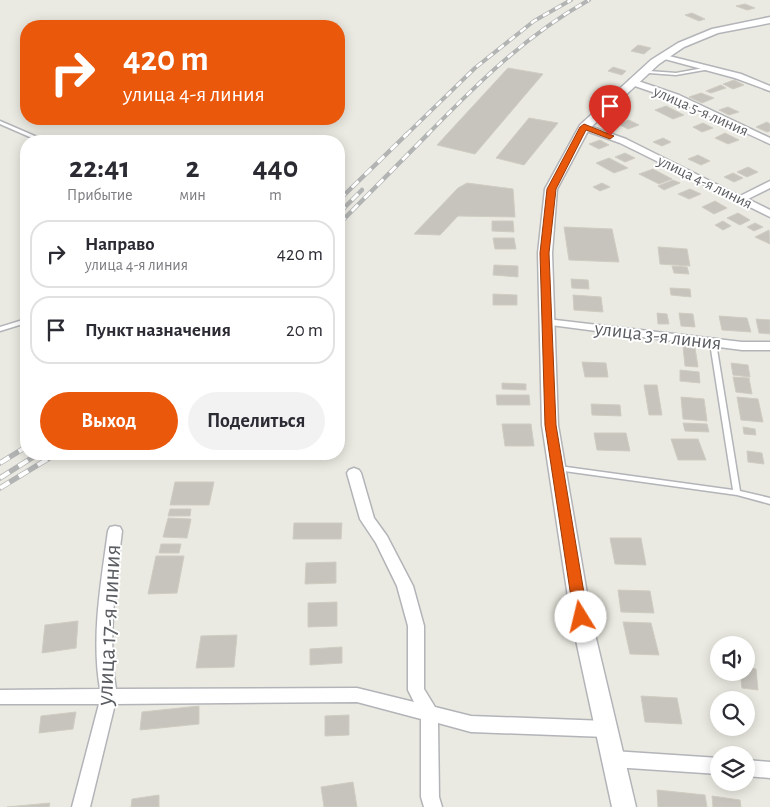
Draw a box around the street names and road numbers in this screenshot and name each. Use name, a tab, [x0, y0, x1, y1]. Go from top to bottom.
street label: улица 5-я линия	[650, 83, 751, 140]
street label: улица 4-я линия	[654, 152, 755, 213]
street label: улица 3-я линия	[593, 318, 722, 354]
street label: улица 17-я линия	[93, 544, 125, 707]

